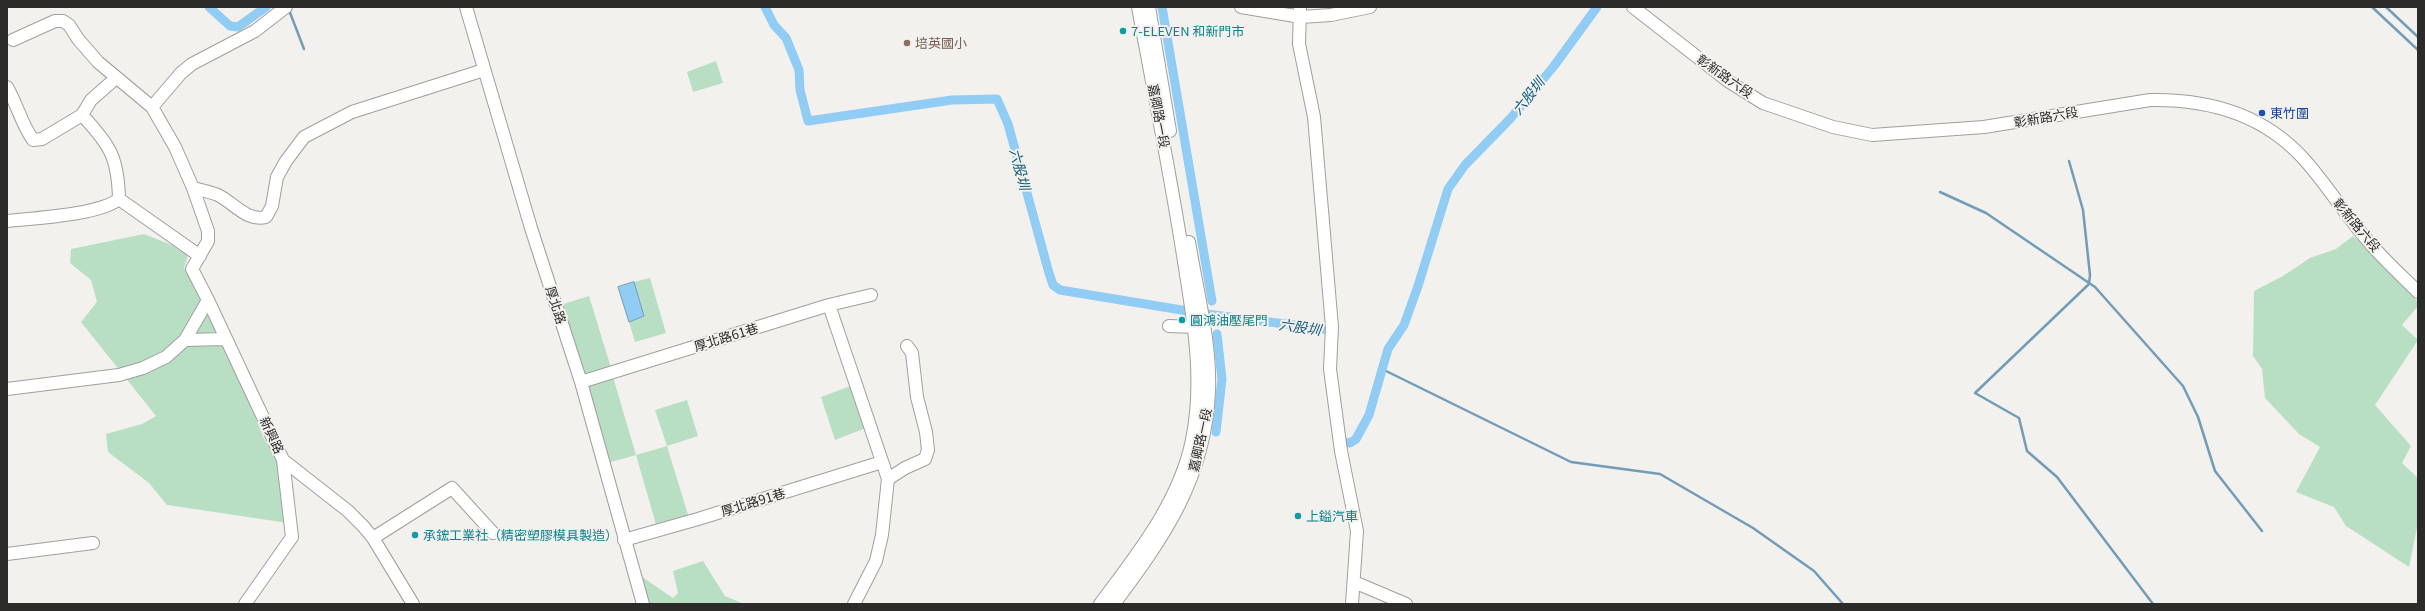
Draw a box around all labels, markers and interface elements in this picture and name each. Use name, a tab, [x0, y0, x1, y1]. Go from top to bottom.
place label: 7-ELEVEN 和新門市	[1131, 23, 1245, 39]
marker: 7-ELEVEN 和新門市	[1118, 26, 1128, 36]
place label: 培英國小	[915, 35, 967, 51]
marker: 培英國小	[902, 38, 912, 48]
street label: 彰新路六段	[1694, 51, 1756, 101]
water label: 六股圳	[1508, 74, 1548, 118]
street label: 嘉卿路一段	[1145, 83, 1173, 149]
street label: 彰新路六段	[2013, 104, 2079, 130]
place label: 東竹圍	[2270, 105, 2309, 121]
marker: 東竹圍	[2257, 108, 2267, 118]
water label: 六股圳	[1006, 147, 1034, 191]
street label: 彰新路六段	[2330, 195, 2384, 255]
street label: 厚北路	[543, 284, 569, 326]
place label: 圓鴻油壓尾門	[1190, 312, 1268, 328]
marker: 圓鴻油壓尾門	[1177, 315, 1187, 325]
water label: 六股圳	[1278, 316, 1322, 338]
street label: 厚北路61巷	[692, 320, 760, 354]
street label: 嘉卿路一段	[1186, 407, 1214, 473]
street label: 新興路	[257, 414, 287, 456]
street label: 厚北路91巷	[719, 485, 787, 519]
place label: 上鎰汽車	[1306, 508, 1358, 524]
marker: 上鎰汽車	[1293, 511, 1303, 521]
place label: 承鋐工業社（精密塑膠模具製造）	[423, 527, 618, 543]
marker: 承鋐工業社（精密塑膠模具製造）	[410, 530, 420, 540]

